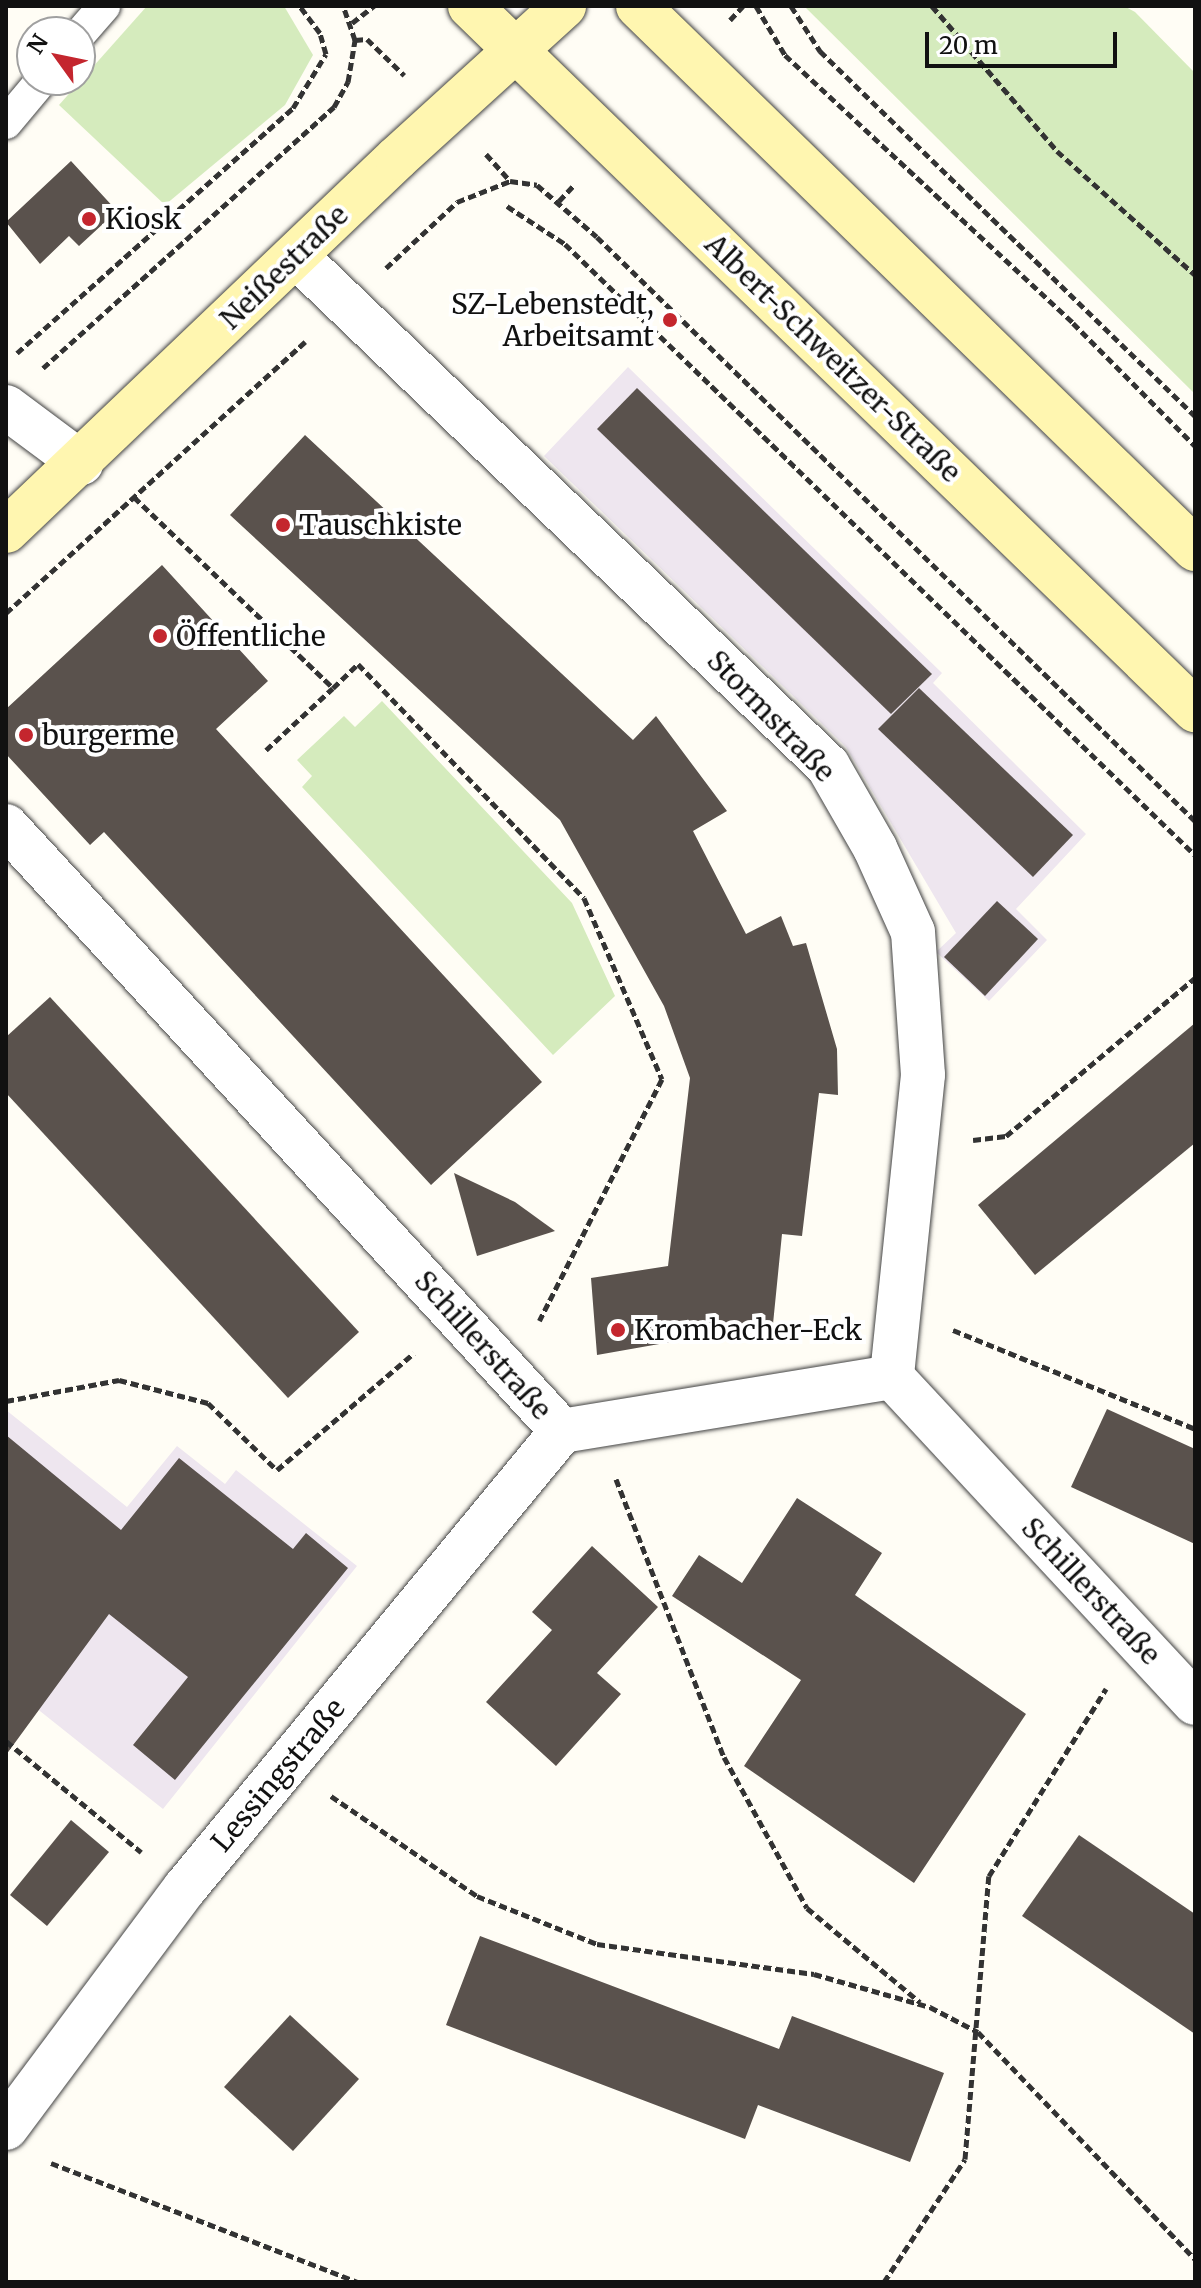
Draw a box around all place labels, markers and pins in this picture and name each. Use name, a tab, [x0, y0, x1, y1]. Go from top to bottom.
place label: Kiosk	[105, 202, 181, 236]
marker: Kiosk	[80, 210, 98, 228]
place label: SZ-Lebenstedt, Arbeitsamt	[451, 287, 654, 353]
marker: SZ-Lebenstedt, Arbeitsamt	[661, 311, 679, 329]
place label: Tauschkiste	[299, 508, 462, 542]
marker: Tauschkiste	[274, 516, 292, 534]
place label: Öffentliche	[176, 619, 326, 653]
marker: Öffentliche	[151, 627, 169, 645]
place label: burgerme	[42, 718, 174, 752]
marker: burgerme	[17, 726, 35, 744]
place label: Krombacher-Eck	[634, 1313, 862, 1347]
marker: Krombacher-Eck	[609, 1321, 627, 1339]

